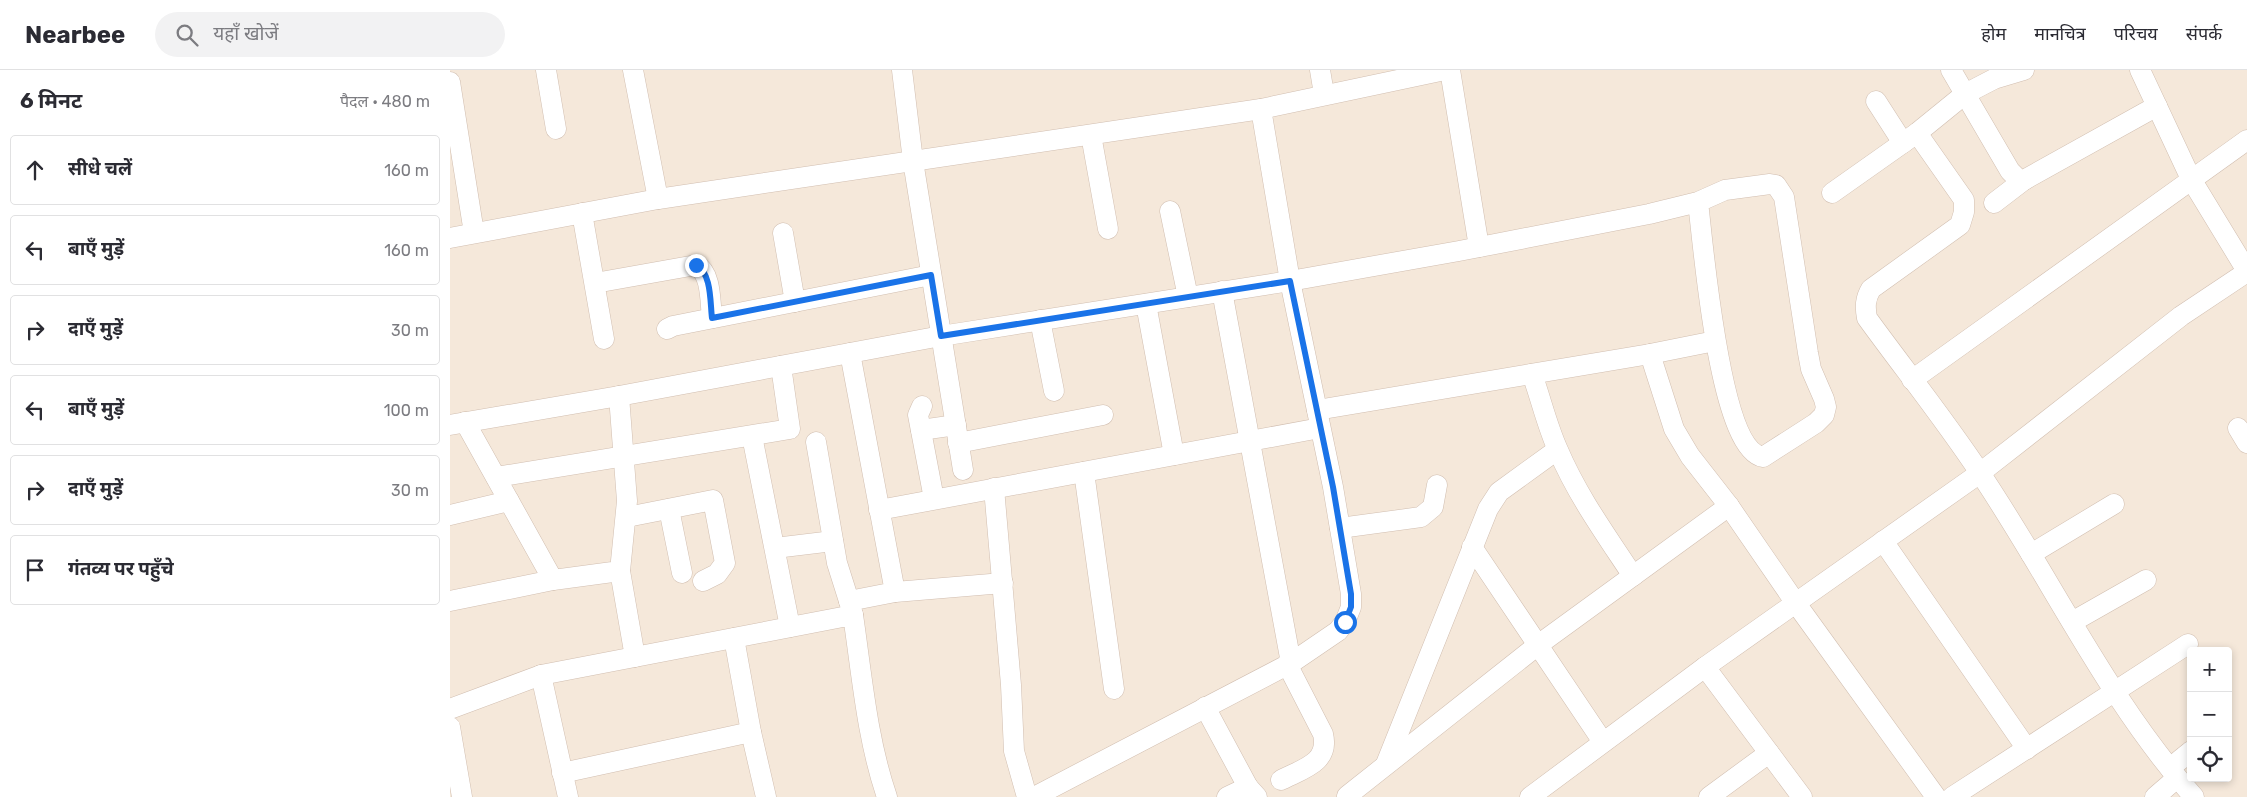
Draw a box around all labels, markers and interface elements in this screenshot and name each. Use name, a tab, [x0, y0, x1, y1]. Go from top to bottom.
search box	[155, 12, 505, 57]
text: Nearbee	[25, 21, 125, 49]
icon: search	[173, 21, 201, 49]
text: यहाँ खोजें	[213, 22, 278, 45]
text: होम	[1981, 23, 2006, 45]
text: मानचित्र	[2034, 23, 2086, 45]
text: परिचय	[2114, 23, 2158, 45]
text: संपर्क	[2186, 23, 2222, 45]
text: 6 मिनट	[20, 88, 82, 113]
text: पैदल · 480 m	[340, 92, 430, 111]
icon: ahead	[21, 156, 49, 184]
text: सीधे चलें	[68, 157, 132, 180]
text: 160 m	[384, 161, 429, 180]
icon: left	[21, 236, 49, 264]
text: बाएँ मुड़ें	[68, 237, 124, 260]
text: 160 m	[384, 241, 429, 260]
route end	[685, 254, 708, 277]
icon: right	[21, 316, 49, 344]
text: दाएँ मुड़ें	[68, 317, 123, 340]
text: 30 m	[391, 321, 429, 340]
icon: left	[21, 396, 49, 424]
text: बाएँ मुड़ें	[68, 397, 124, 420]
text: 100 m	[384, 401, 429, 420]
icon: right	[21, 476, 49, 504]
text: दाएँ मुड़ें	[68, 477, 123, 500]
text: 30 m	[391, 481, 429, 500]
icon: arrive	[21, 556, 49, 584]
text: गंतव्य पर पहुँचे	[68, 557, 174, 580]
route start	[1334, 611, 1357, 634]
map controls	[2187, 647, 2232, 782]
button: +	[2187, 647, 2232, 692]
button: −	[2187, 692, 2232, 737]
button: locate	[2187, 737, 2232, 782]

